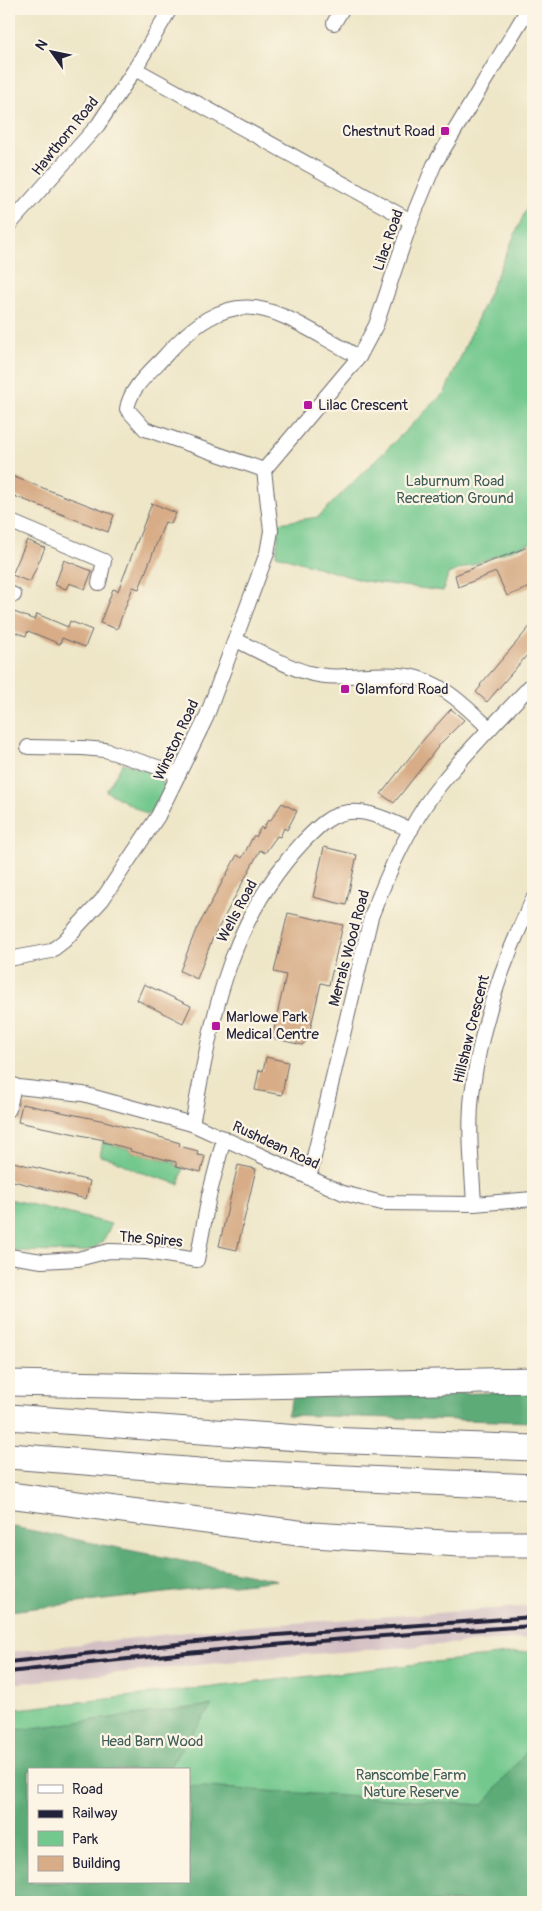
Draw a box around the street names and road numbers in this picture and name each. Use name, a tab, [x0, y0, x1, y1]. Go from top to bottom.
street label: Hawthorn Road	[28, 93, 103, 180]
street label: Lilac Road	[369, 207, 408, 273]
street label: Winston Road	[149, 697, 203, 784]
street label: Wells Road	[213, 877, 262, 946]
street label: Merrals Wood Road	[325, 888, 374, 1009]
street label: Hillshaw Crescent	[449, 972, 494, 1085]
street label: Rushdean Road	[229, 1117, 322, 1174]
street label: The Spires	[118, 1227, 184, 1252]

